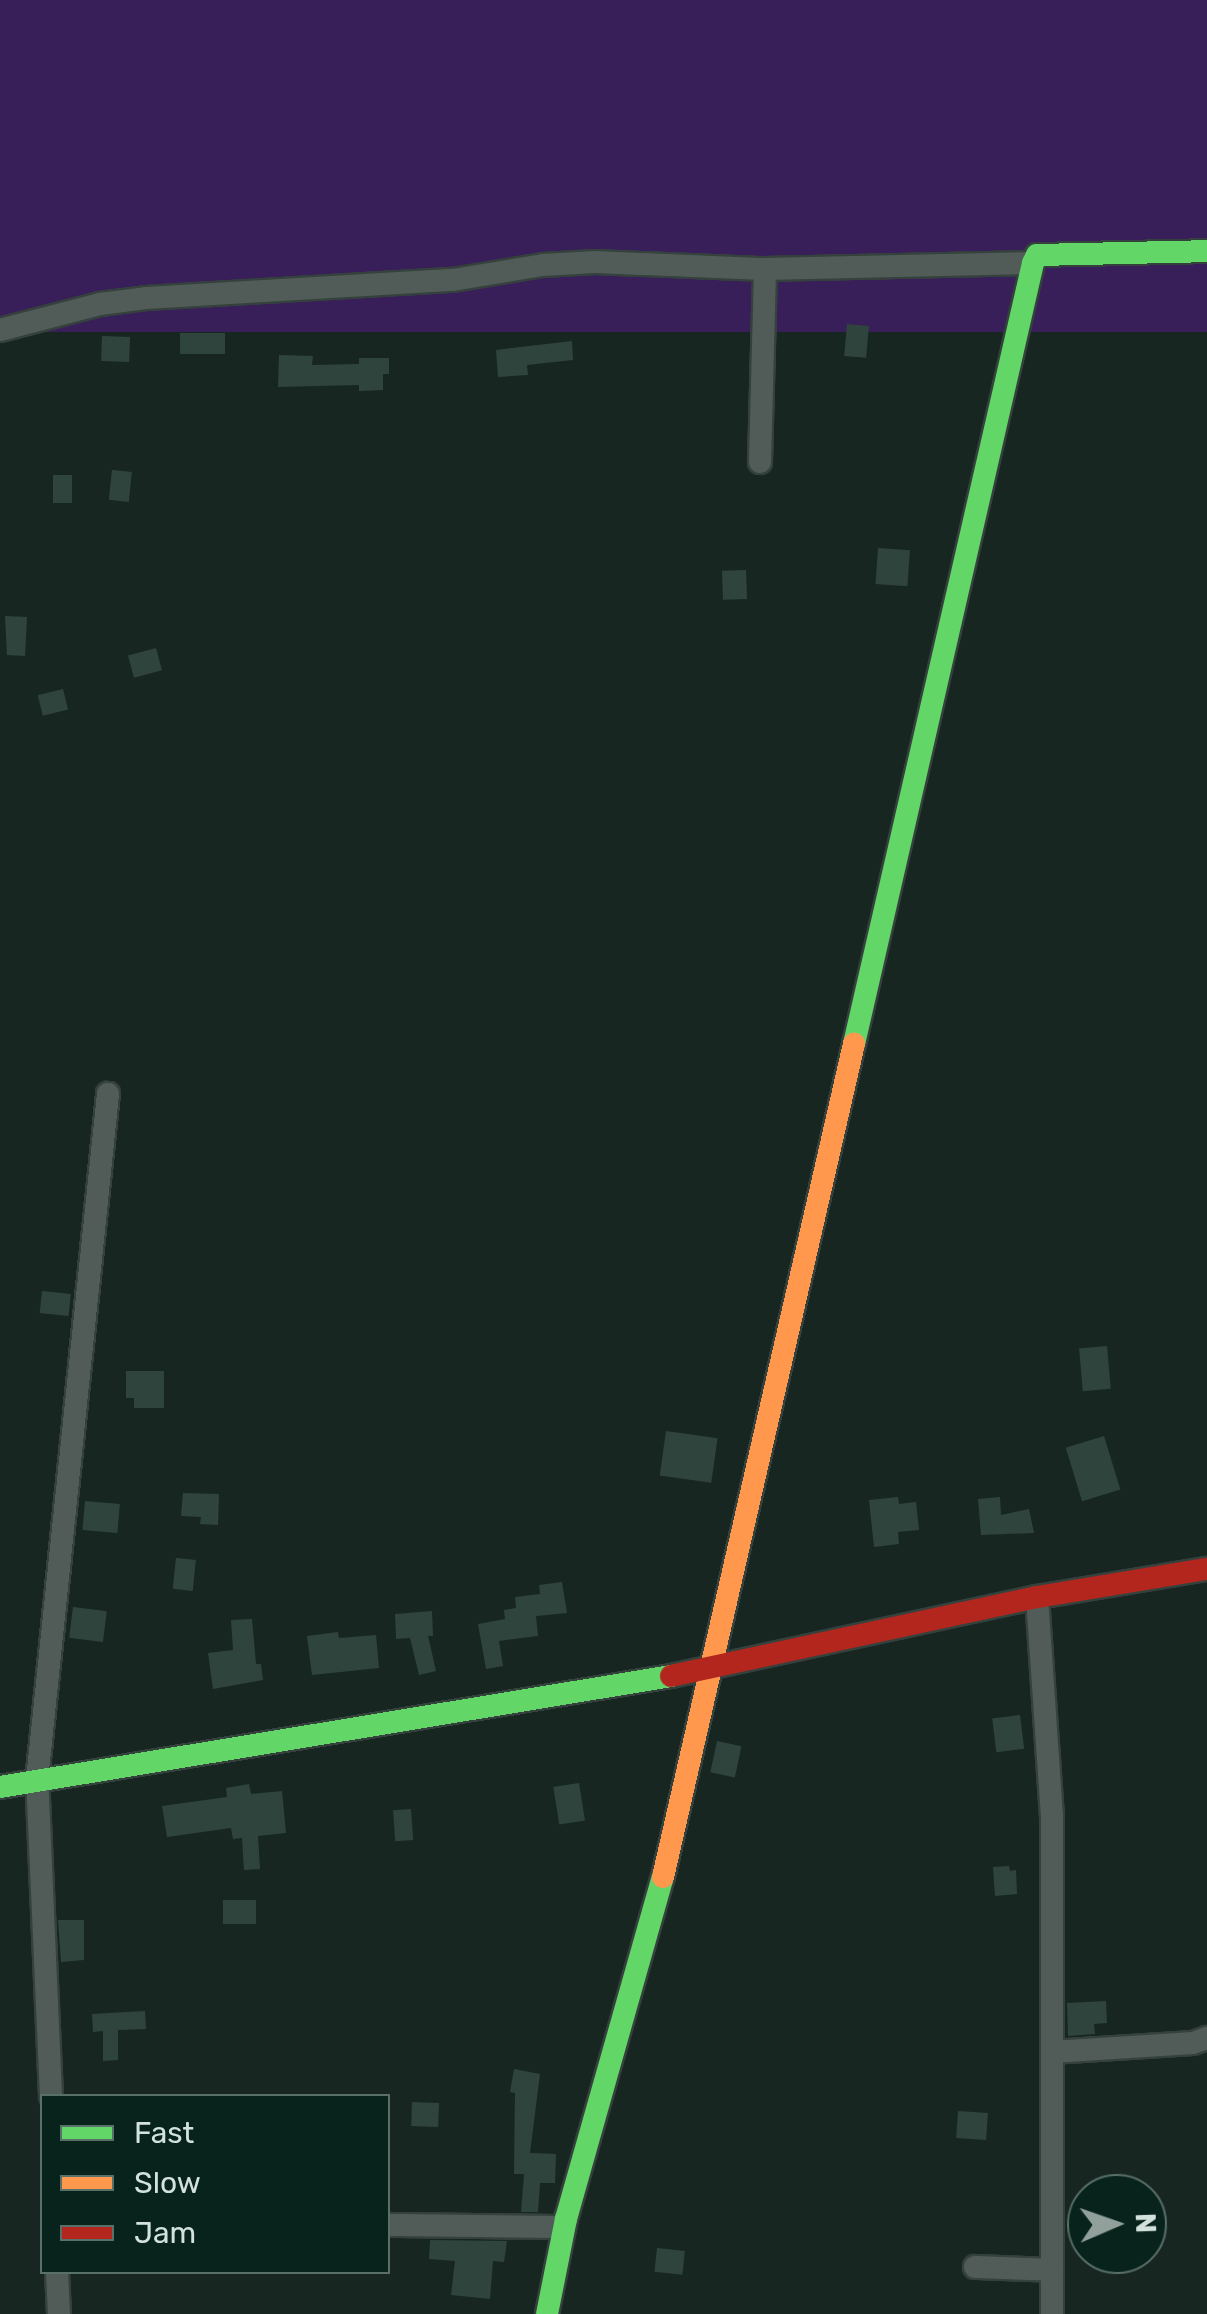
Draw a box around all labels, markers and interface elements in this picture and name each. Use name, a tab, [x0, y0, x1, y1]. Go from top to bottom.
legend	[40, 2094, 390, 2274]
text: Fast	[134, 2115, 194, 2151]
text: Slow	[134, 2165, 201, 2201]
north arrow	[1067, 2174, 1167, 2274]
text: N	[1129, 2212, 1162, 2234]
text: Jam	[134, 2215, 196, 2251]

